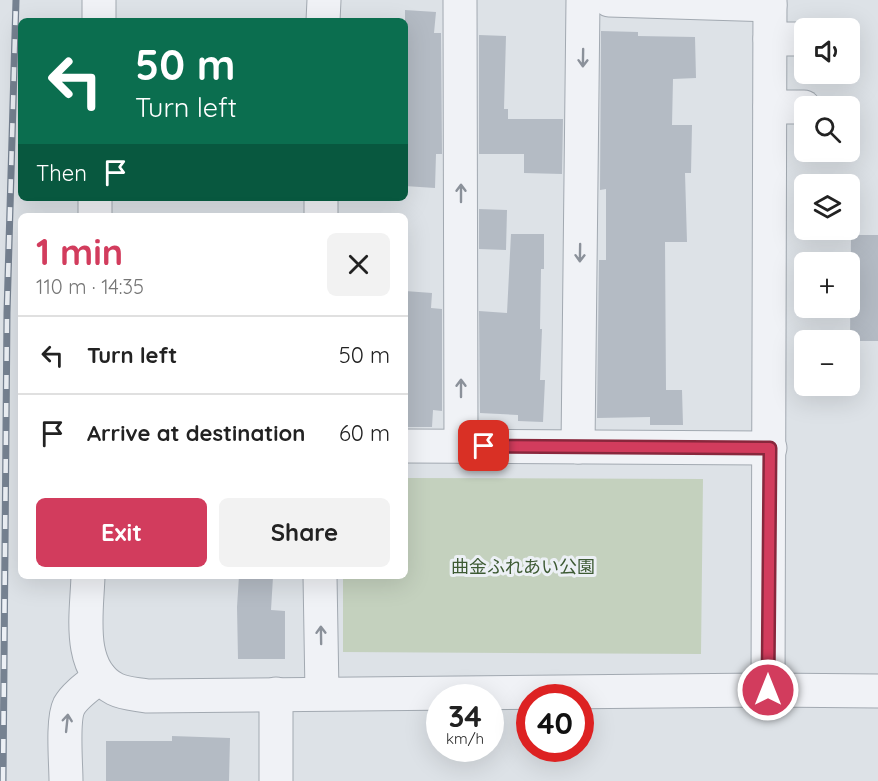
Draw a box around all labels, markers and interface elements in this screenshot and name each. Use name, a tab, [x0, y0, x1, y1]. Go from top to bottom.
map controls	[794, 18, 860, 396]
button: sound	[794, 18, 860, 84]
text: 50 m	[135, 38, 235, 91]
icon: left	[36, 42, 114, 120]
one-way arrow	[577, 48, 589, 68]
text: Turn left	[135, 90, 237, 124]
button: search	[794, 96, 860, 162]
icon: arrive	[99, 156, 132, 189]
text: Then	[36, 159, 87, 187]
button: layers	[794, 174, 860, 240]
one-way arrow	[455, 183, 467, 203]
text: 1 min	[36, 229, 123, 274]
button: close	[327, 233, 390, 296]
one-way arrow	[574, 243, 586, 263]
button: +	[794, 252, 860, 318]
text: 110 m · 14:35	[36, 274, 144, 299]
button: −	[794, 330, 860, 396]
icon: left	[36, 339, 69, 372]
text: Turn left	[87, 341, 177, 369]
text: 50 m	[339, 341, 390, 369]
one-way arrow	[455, 378, 467, 398]
icon: arrive	[36, 417, 69, 450]
text: Arrive at destination	[87, 419, 305, 447]
text: 60 m	[339, 419, 390, 447]
pin	[458, 420, 509, 471]
icon: arrive	[467, 429, 500, 462]
button: Exit	[36, 498, 207, 567]
button: Share	[219, 498, 390, 567]
park label: 曲金ふれあい公園	[451, 555, 595, 578]
one-way arrow	[315, 625, 327, 645]
position arrow	[736, 658, 800, 722]
speed limit sign: 40	[516, 684, 594, 762]
text: 34	[448, 697, 482, 735]
one-way arrow	[62, 713, 73, 733]
text: km/h	[446, 729, 484, 748]

